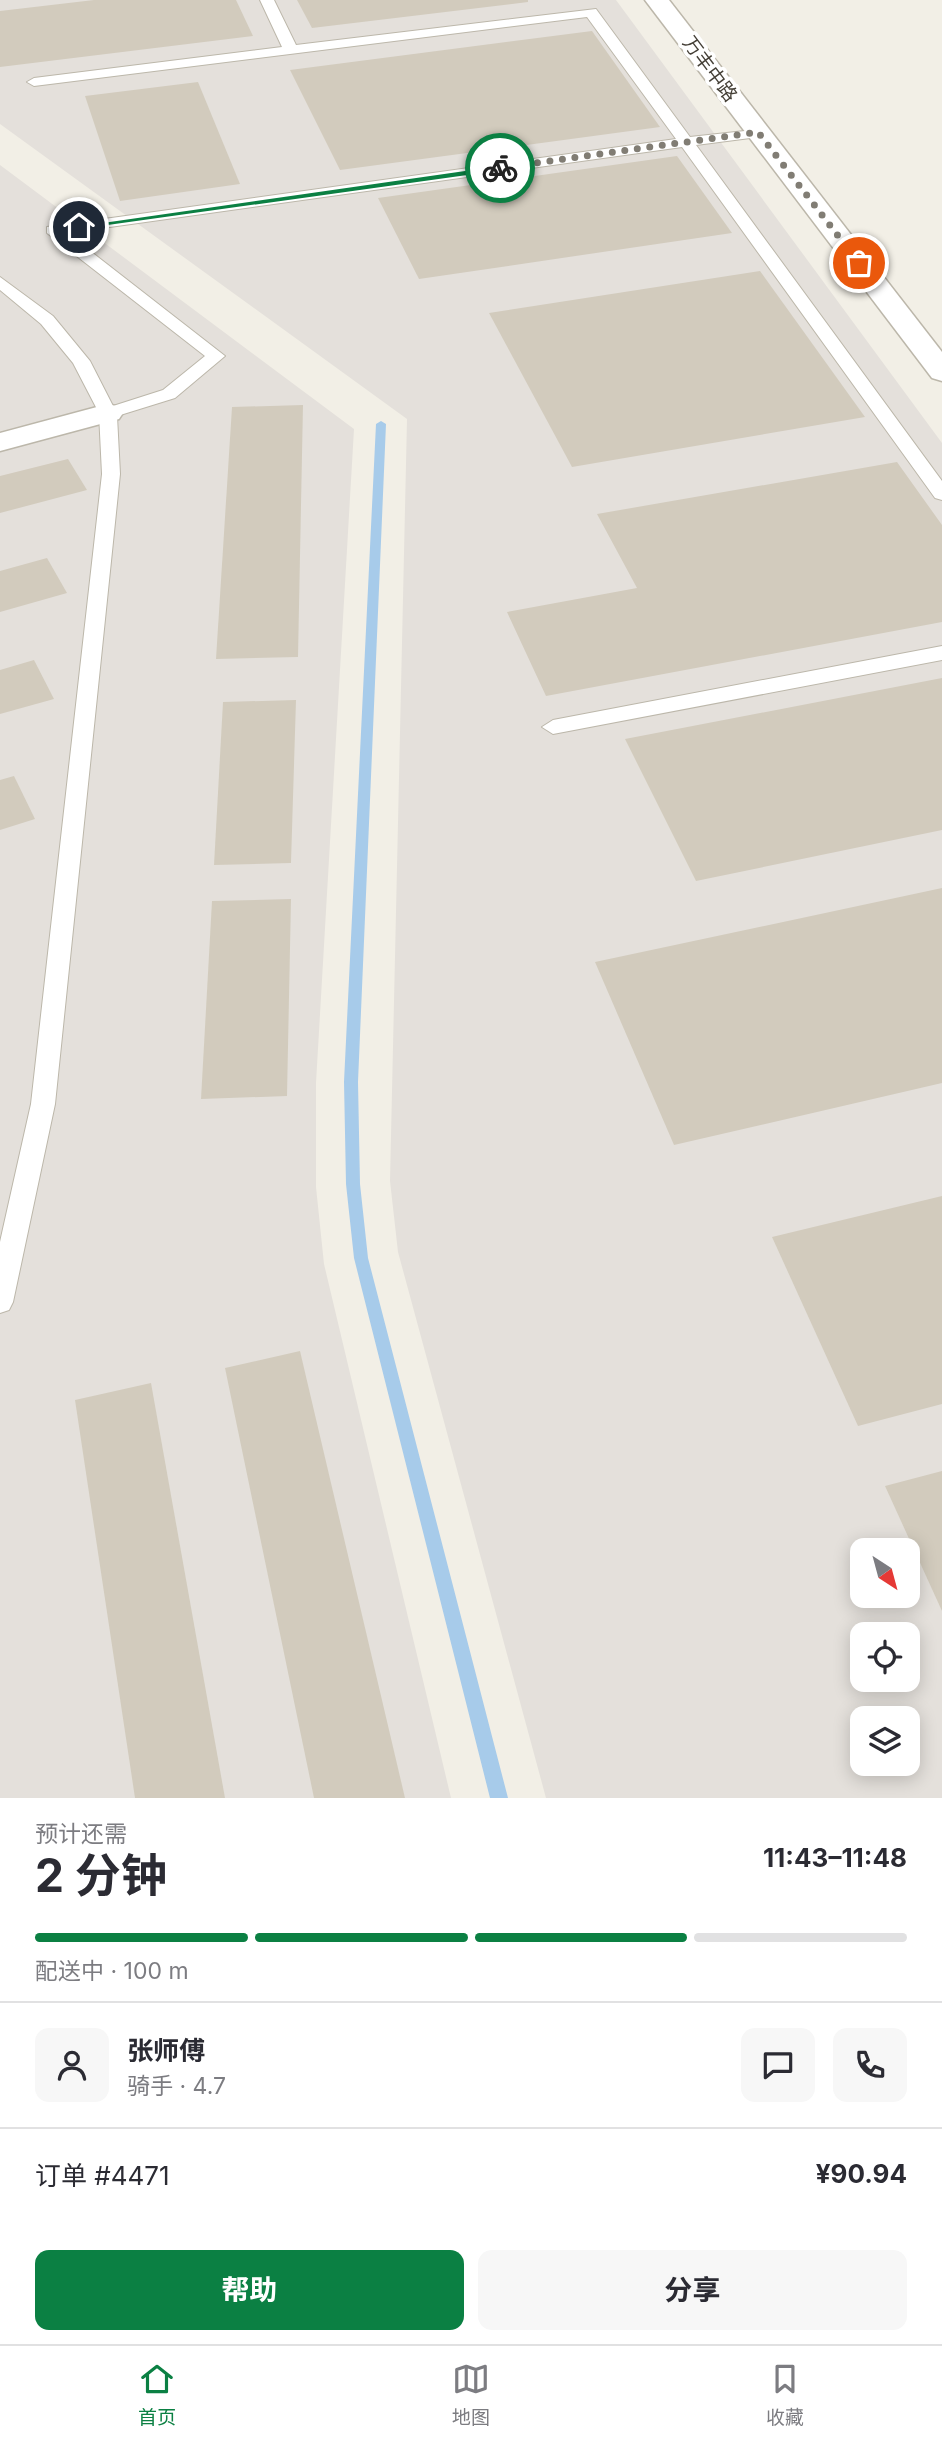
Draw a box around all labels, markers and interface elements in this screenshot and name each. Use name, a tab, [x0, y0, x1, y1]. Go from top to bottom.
street label: 万丰中路	[678, 32, 742, 106]
courier	[465, 133, 535, 203]
icon: bike	[481, 149, 519, 187]
pin	[49, 197, 109, 257]
icon: home	[60, 208, 98, 246]
pin	[829, 233, 889, 293]
icon: bag	[840, 244, 878, 282]
north arrow	[850, 1538, 920, 1608]
map controls	[850, 1538, 920, 1776]
button: locate	[850, 1622, 920, 1692]
button: layers	[850, 1706, 920, 1776]
text: 预计还需	[35, 1820, 127, 1848]
text: 11:43–11:48	[763, 1842, 907, 1873]
text: 2 分钟	[35, 1847, 167, 1903]
text: 配送中 · 100 m	[35, 1957, 189, 1985]
button: person	[35, 2028, 109, 2102]
button: chat	[741, 2028, 815, 2102]
button: phone	[833, 2028, 907, 2102]
text: 张师傅	[127, 2035, 205, 2066]
text: 骑手 · 4.7	[127, 2072, 226, 2100]
text: ¥90.94	[816, 2158, 907, 2189]
text: 订单 #4471	[35, 2160, 170, 2191]
button: 帮助	[35, 2250, 464, 2330]
button: 分享	[478, 2250, 907, 2330]
tab: 首页	[138, 2360, 176, 2429]
tab: 地图	[452, 2360, 490, 2429]
tab: 收藏	[766, 2360, 804, 2429]

